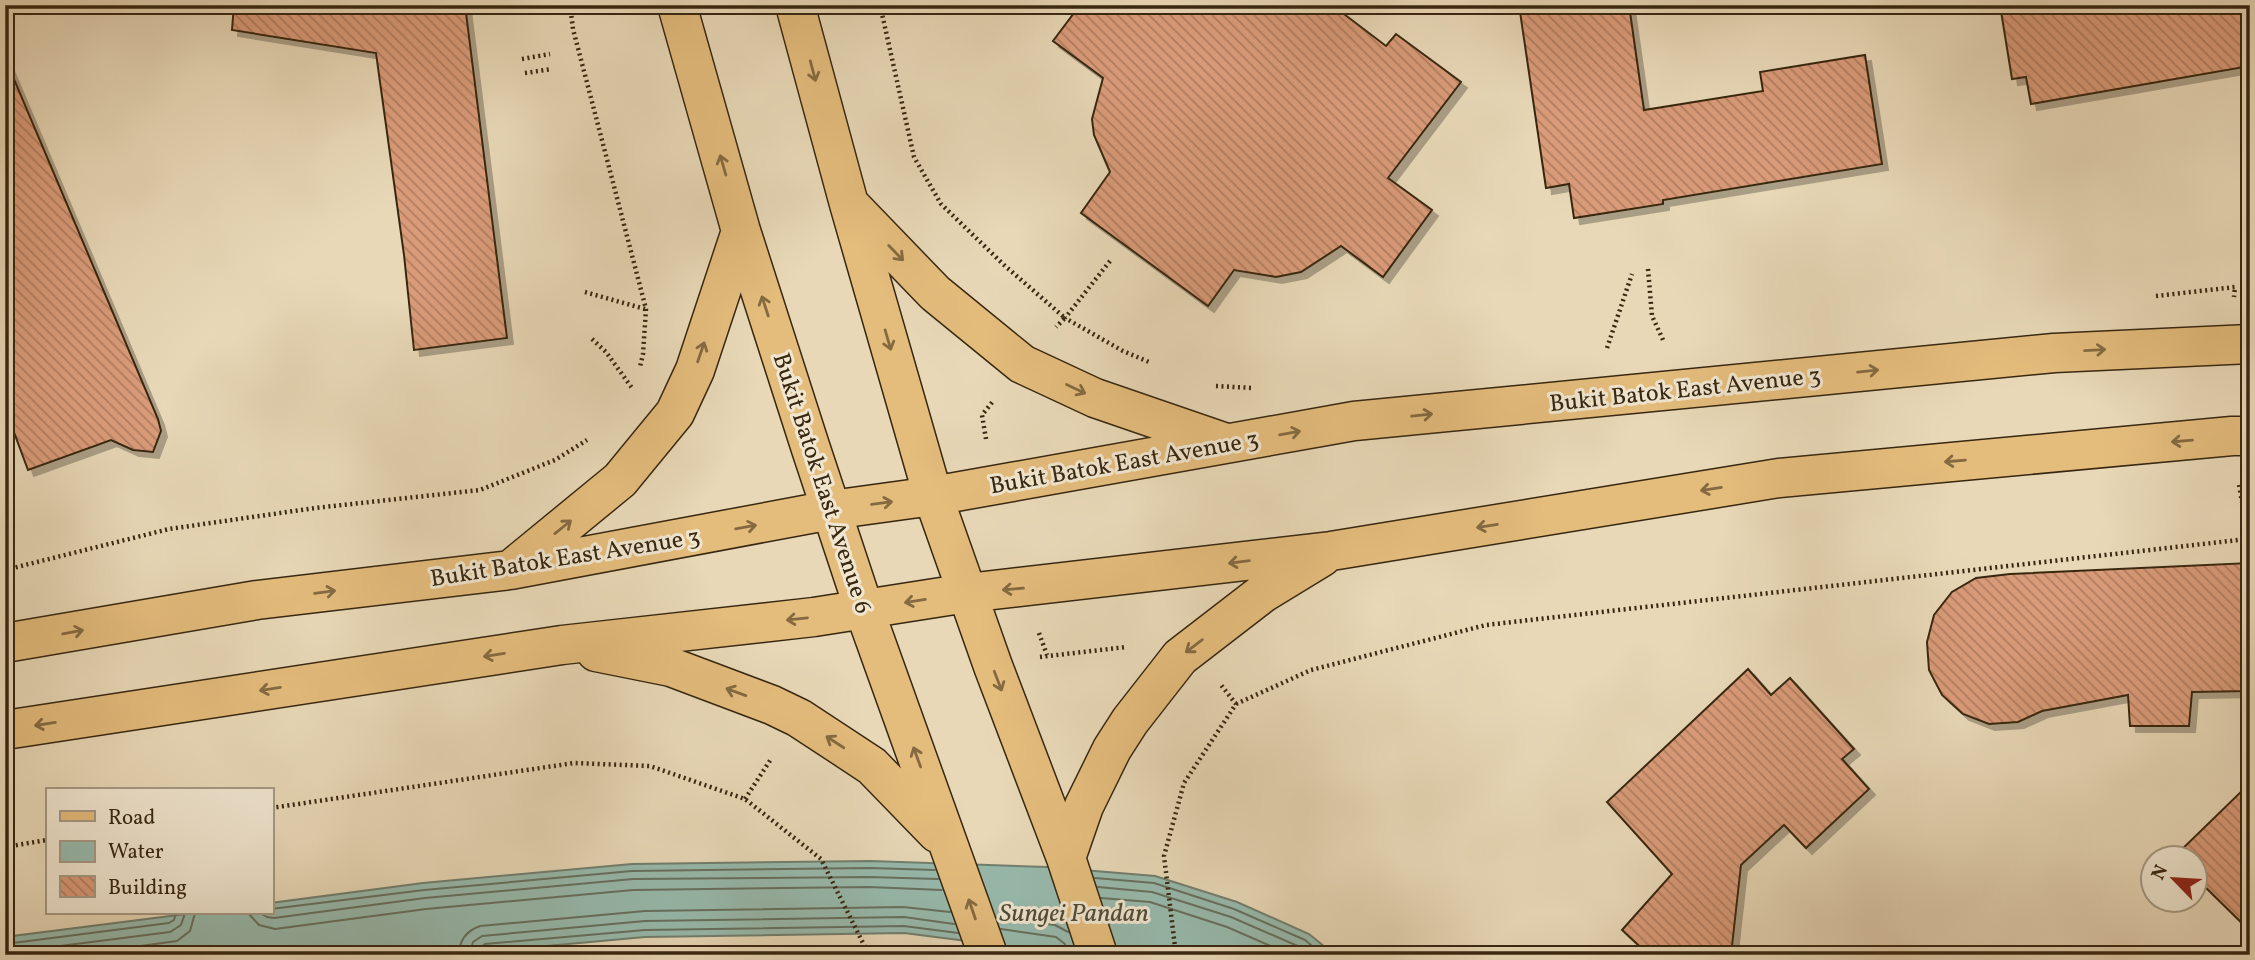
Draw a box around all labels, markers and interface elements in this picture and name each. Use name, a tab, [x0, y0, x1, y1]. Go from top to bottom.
one-way arrow	[807, 59, 820, 82]
one-way arrow	[715, 155, 728, 177]
one-way arrow	[888, 244, 905, 261]
one-way arrow	[758, 295, 770, 317]
one-way arrow	[883, 329, 896, 351]
one-way arrow	[695, 341, 708, 363]
one-way arrow	[2083, 344, 2106, 357]
street label: Bukit Batok East Avenue 6	[763, 349, 879, 618]
street label: Bukit Batok East Avenue 3	[1548, 360, 1823, 422]
one-way arrow	[1856, 364, 1879, 377]
one-way arrow	[1065, 383, 1086, 396]
one-way arrow	[1410, 408, 1433, 421]
street label: Bukit Batok East Avenue 3	[987, 424, 1262, 504]
one-way arrow	[1278, 426, 1301, 439]
one-way arrow	[2171, 434, 2194, 447]
one-way arrow	[1944, 455, 1967, 468]
one-way arrow	[1700, 483, 1723, 496]
one-way arrow	[870, 496, 893, 509]
one-way arrow	[734, 519, 757, 533]
one-way arrow	[553, 520, 571, 535]
one-way arrow	[1476, 520, 1499, 533]
street label: Bukit Batok East Avenue 3	[428, 521, 703, 597]
one-way arrow	[1228, 556, 1250, 569]
one-way arrow	[1002, 583, 1025, 596]
one-way arrow	[313, 586, 336, 599]
one-way arrow	[905, 595, 927, 608]
one-way arrow	[786, 612, 809, 625]
one-way arrow	[61, 625, 83, 638]
one-way arrow	[1185, 638, 1204, 653]
one-way arrow	[484, 649, 506, 662]
one-way arrow	[993, 669, 1006, 691]
one-way arrow	[259, 683, 281, 696]
one-way arrow	[725, 685, 747, 697]
one-way arrow	[34, 718, 57, 731]
one-way arrow	[826, 734, 846, 748]
one-way arrow	[910, 747, 922, 769]
legend	[46, 788, 273, 914]
text: Road	[108, 804, 155, 833]
text: Water	[108, 838, 164, 867]
north arrow	[2140, 844, 2210, 914]
text: N	[2146, 861, 2175, 884]
text: Building	[108, 874, 187, 903]
water label: Sungei Pandan	[999, 896, 1149, 932]
one-way arrow	[965, 899, 977, 921]

